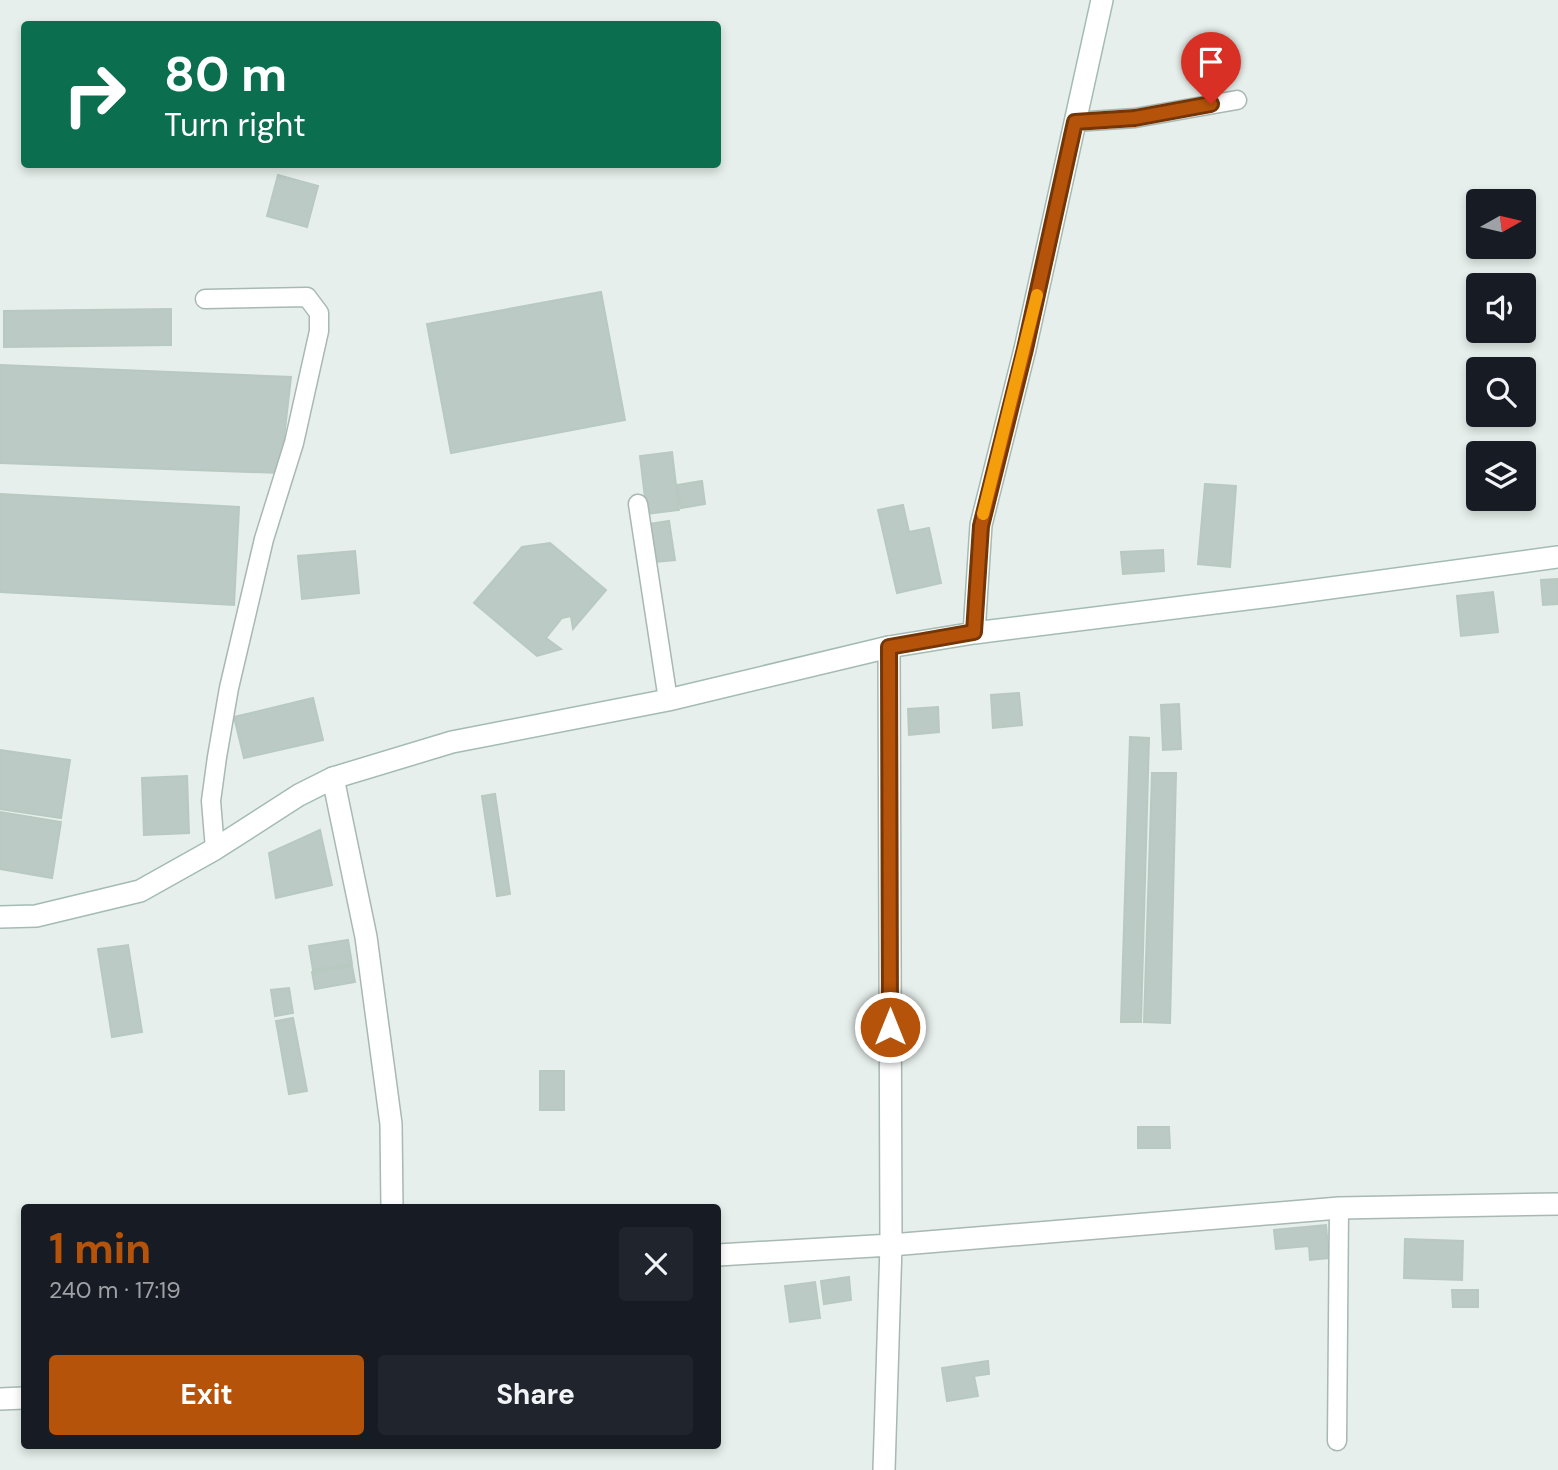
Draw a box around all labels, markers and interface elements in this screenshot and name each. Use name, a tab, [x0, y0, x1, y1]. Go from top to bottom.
pin	[1181, 32, 1241, 104]
text: 80 m	[164, 42, 287, 106]
icon: arrive	[1192, 43, 1230, 81]
icon: right	[49, 49, 140, 140]
text: Turn right	[164, 104, 306, 146]
north arrow	[1466, 189, 1536, 259]
map controls	[1466, 189, 1536, 511]
button: sound	[1466, 273, 1536, 343]
button: search	[1466, 357, 1536, 427]
button: layers	[1466, 441, 1536, 511]
position arrow	[853, 990, 927, 1064]
text: 1 min	[49, 1221, 151, 1276]
button: close	[619, 1227, 693, 1301]
text: 240 m · 17:19	[49, 1275, 181, 1305]
button: Exit	[49, 1355, 364, 1435]
button: Share	[378, 1355, 693, 1435]

